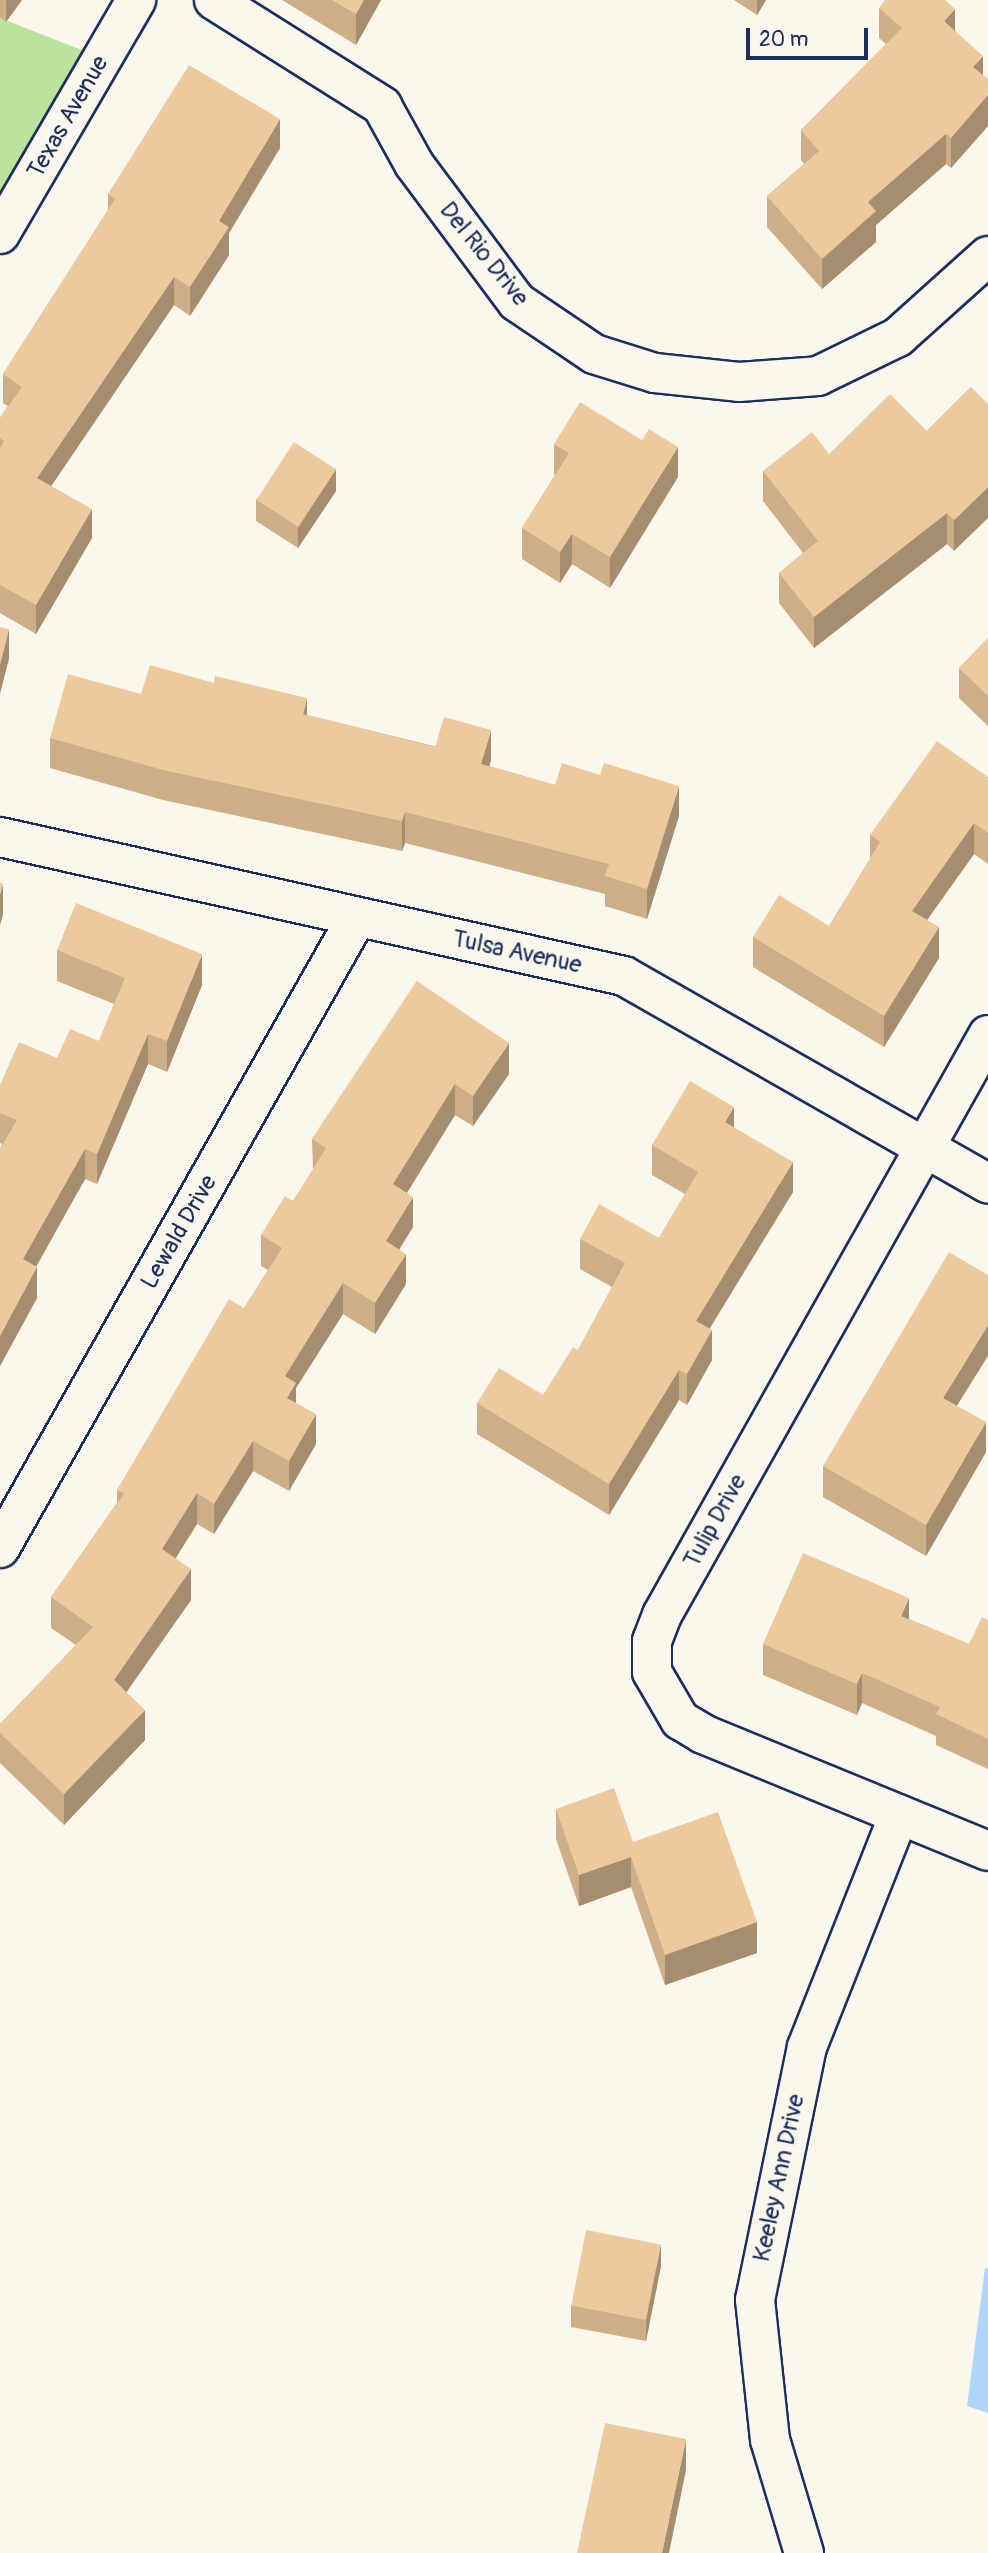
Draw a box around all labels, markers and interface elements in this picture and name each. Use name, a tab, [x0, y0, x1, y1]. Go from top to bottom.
scale bar	[750, 14, 872, 58]
text: 20 m	[759, 26, 808, 53]
street label: Texas Avenue	[21, 51, 115, 183]
street label: Del Rio Drive	[433, 196, 535, 312]
street label: Tulsa Avenue	[450, 924, 584, 980]
street label: Lewald Drive	[135, 1170, 223, 1294]
street label: Tulip Drive	[678, 1469, 752, 1573]
street label: Keeley Ann Drive	[747, 2092, 811, 2264]

